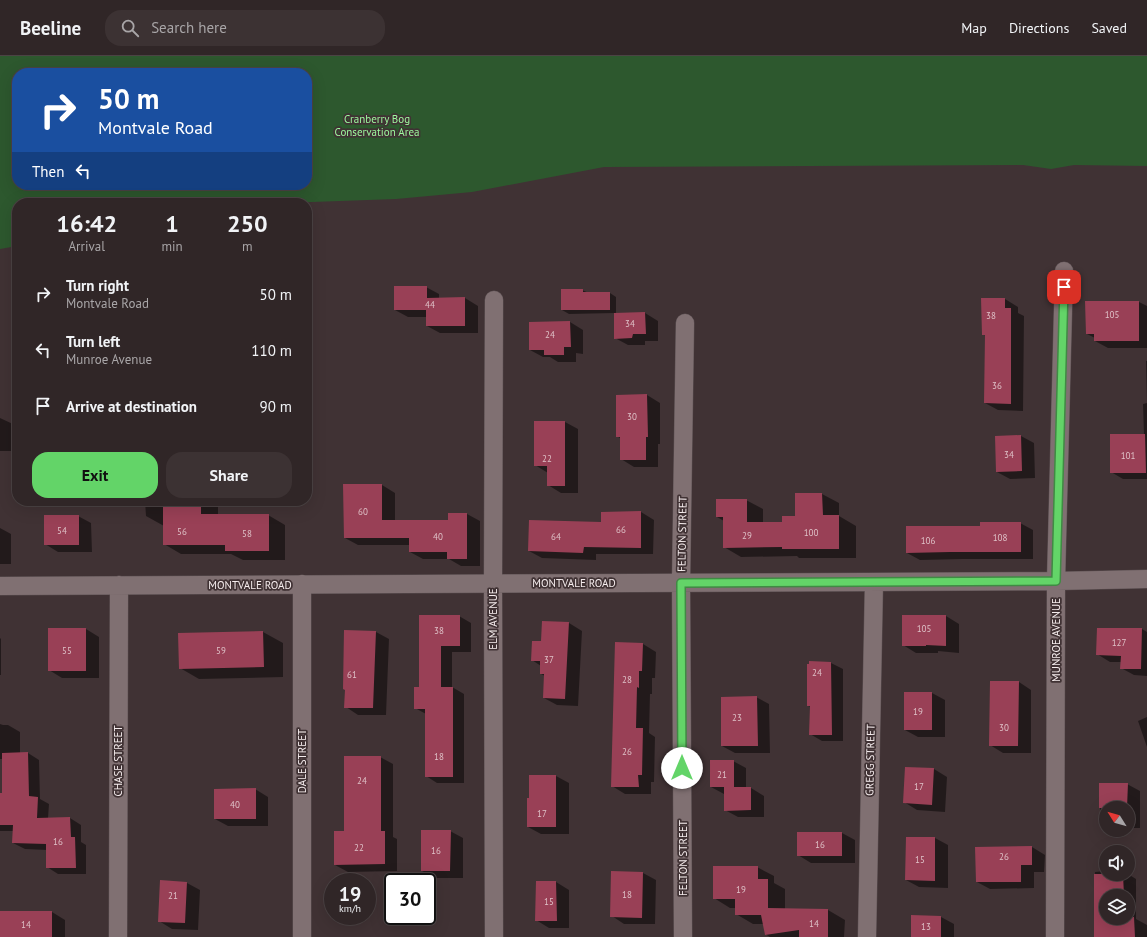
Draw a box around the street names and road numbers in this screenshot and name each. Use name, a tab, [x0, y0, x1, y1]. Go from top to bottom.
street label: FELTON STREET	[674, 496, 690, 572]
street label: MONTVALE ROAD	[532, 576, 616, 590]
street label: MONTVALE ROAD	[208, 578, 292, 592]
street label: ELM AVENUE	[486, 588, 500, 650]
street label: MUNROE AVENUE	[1049, 598, 1063, 682]
street label: GREGG STREET	[862, 724, 878, 796]
street label: CHASE STREET	[111, 725, 125, 797]
street label: DALE STREET	[295, 729, 309, 793]
street label: FELTON STREET	[676, 820, 690, 896]

